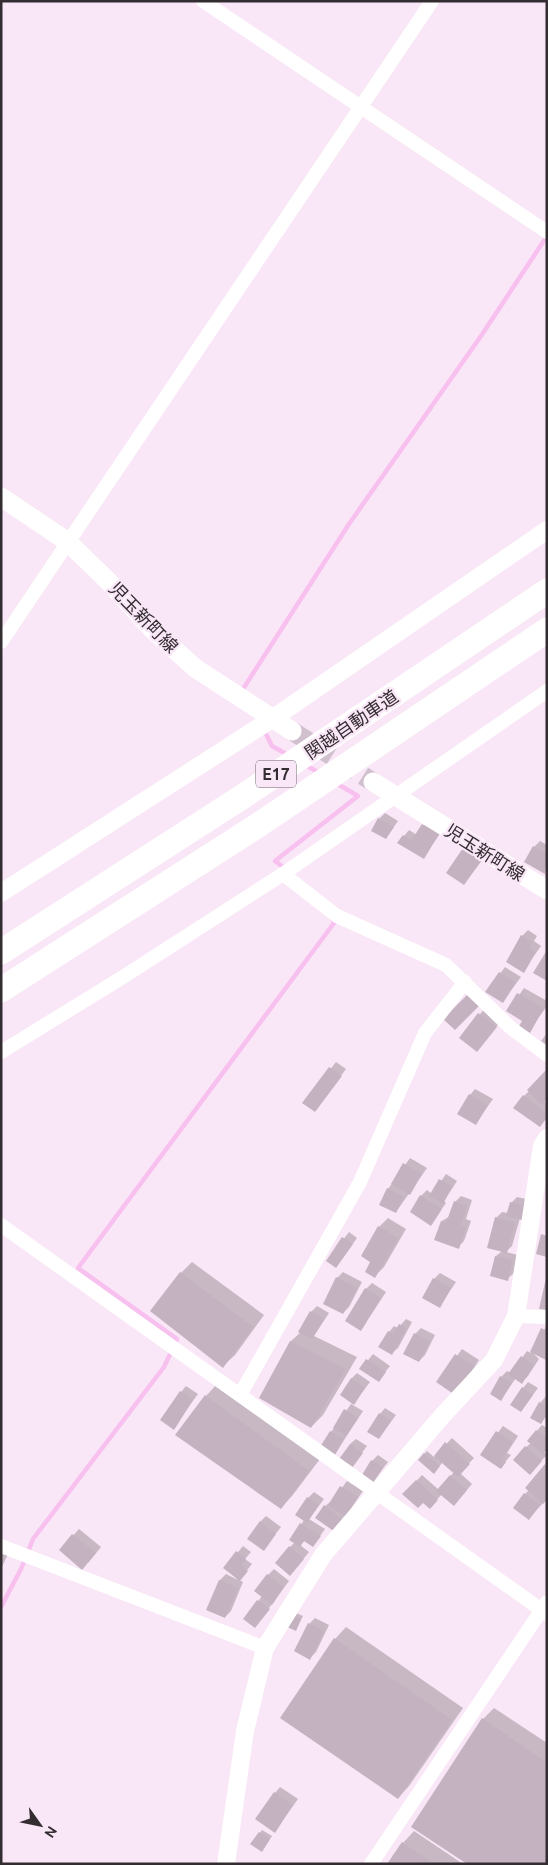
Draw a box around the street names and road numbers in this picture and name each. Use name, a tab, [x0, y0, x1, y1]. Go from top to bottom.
street label: 児玉新町線	[106, 578, 182, 656]
street label: 関越自動車道	[301, 686, 401, 762]
road number: E17	[256, 761, 296, 788]
street label: 児玉新町線	[442, 820, 528, 884]

